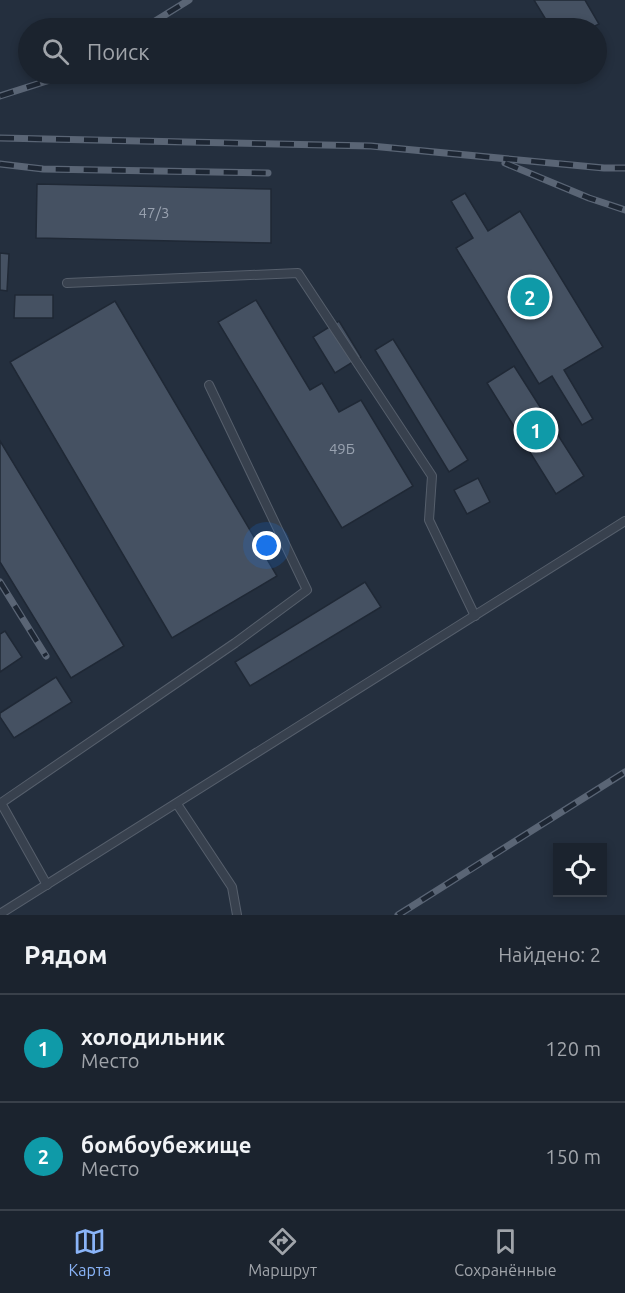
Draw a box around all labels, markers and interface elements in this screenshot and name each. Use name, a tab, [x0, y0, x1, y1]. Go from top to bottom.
search box	[18, 18, 607, 84]
icon: search	[39, 35, 72, 68]
text: Поиск	[87, 39, 150, 64]
house number: 47/3	[139, 204, 169, 221]
pin: 2	[510, 274, 550, 320]
pin: 1	[516, 408, 556, 452]
house number: 49Б	[329, 440, 355, 457]
your location	[252, 531, 281, 560]
map controls	[553, 843, 607, 897]
button: locate	[553, 843, 607, 897]
text: Рядом	[24, 940, 108, 969]
text: Найдено: 2	[498, 943, 601, 966]
text: холодильник	[81, 1024, 225, 1049]
text: 1	[38, 1037, 49, 1060]
text: 120 m	[545, 1037, 601, 1060]
text: Место	[81, 1049, 140, 1072]
text: бомбоубежище	[81, 1132, 251, 1157]
text: 2	[38, 1145, 49, 1168]
text: 150 m	[545, 1145, 601, 1168]
text: Место	[81, 1157, 140, 1180]
tab: Карта	[69, 1225, 111, 1279]
tab: Маршрут	[248, 1225, 317, 1279]
tab: Сохранённые	[454, 1225, 556, 1279]

